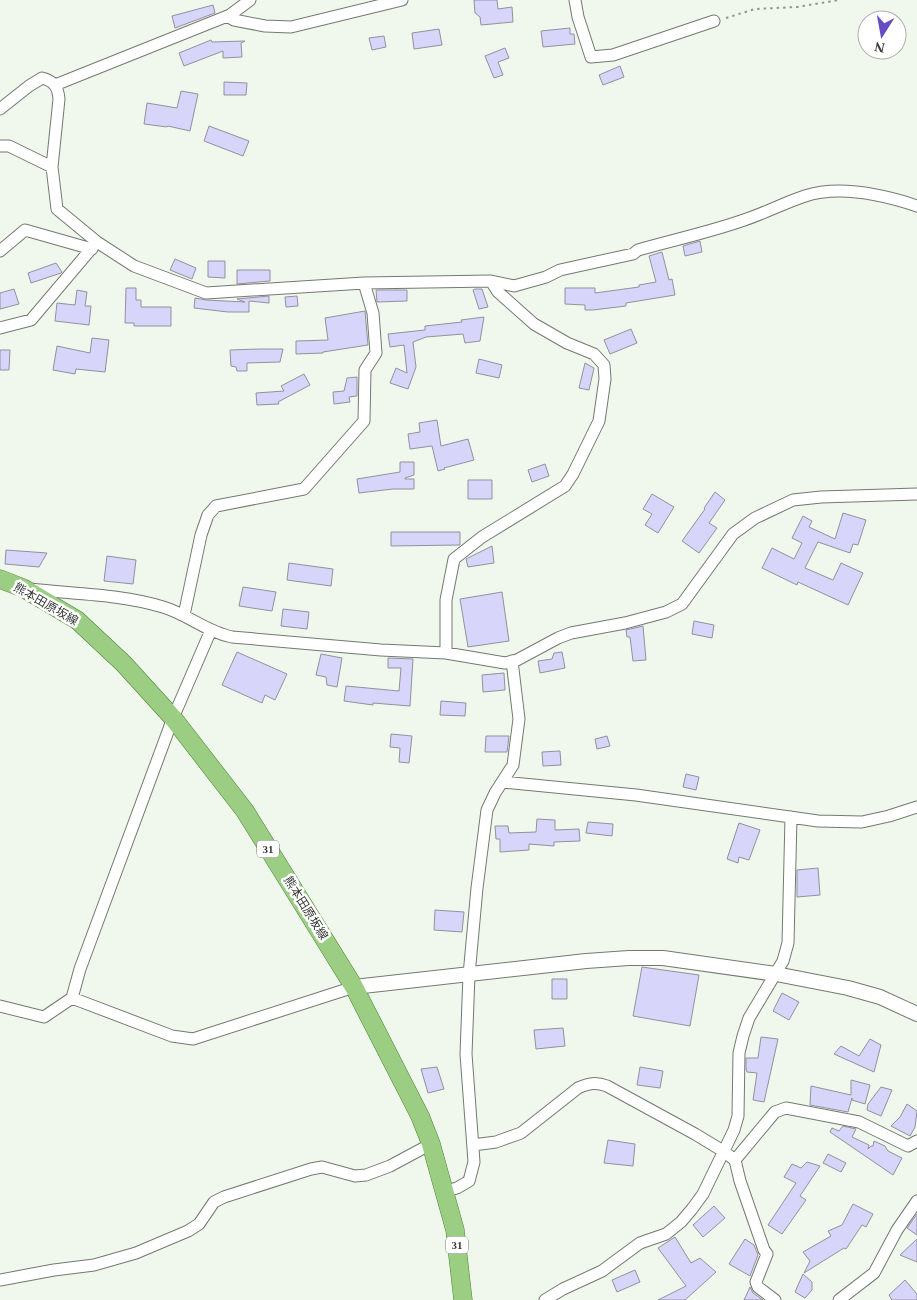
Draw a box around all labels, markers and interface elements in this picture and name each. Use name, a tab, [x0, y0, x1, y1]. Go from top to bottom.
north arrow	[857, 10, 907, 60]
text: N	[873, 39, 886, 56]
street label: 熊本田原坂線	[11, 580, 81, 628]
road number: 31	[257, 841, 279, 858]
street label: 熊本田原坂線	[281, 874, 331, 942]
road number: 31	[446, 1236, 468, 1254]

